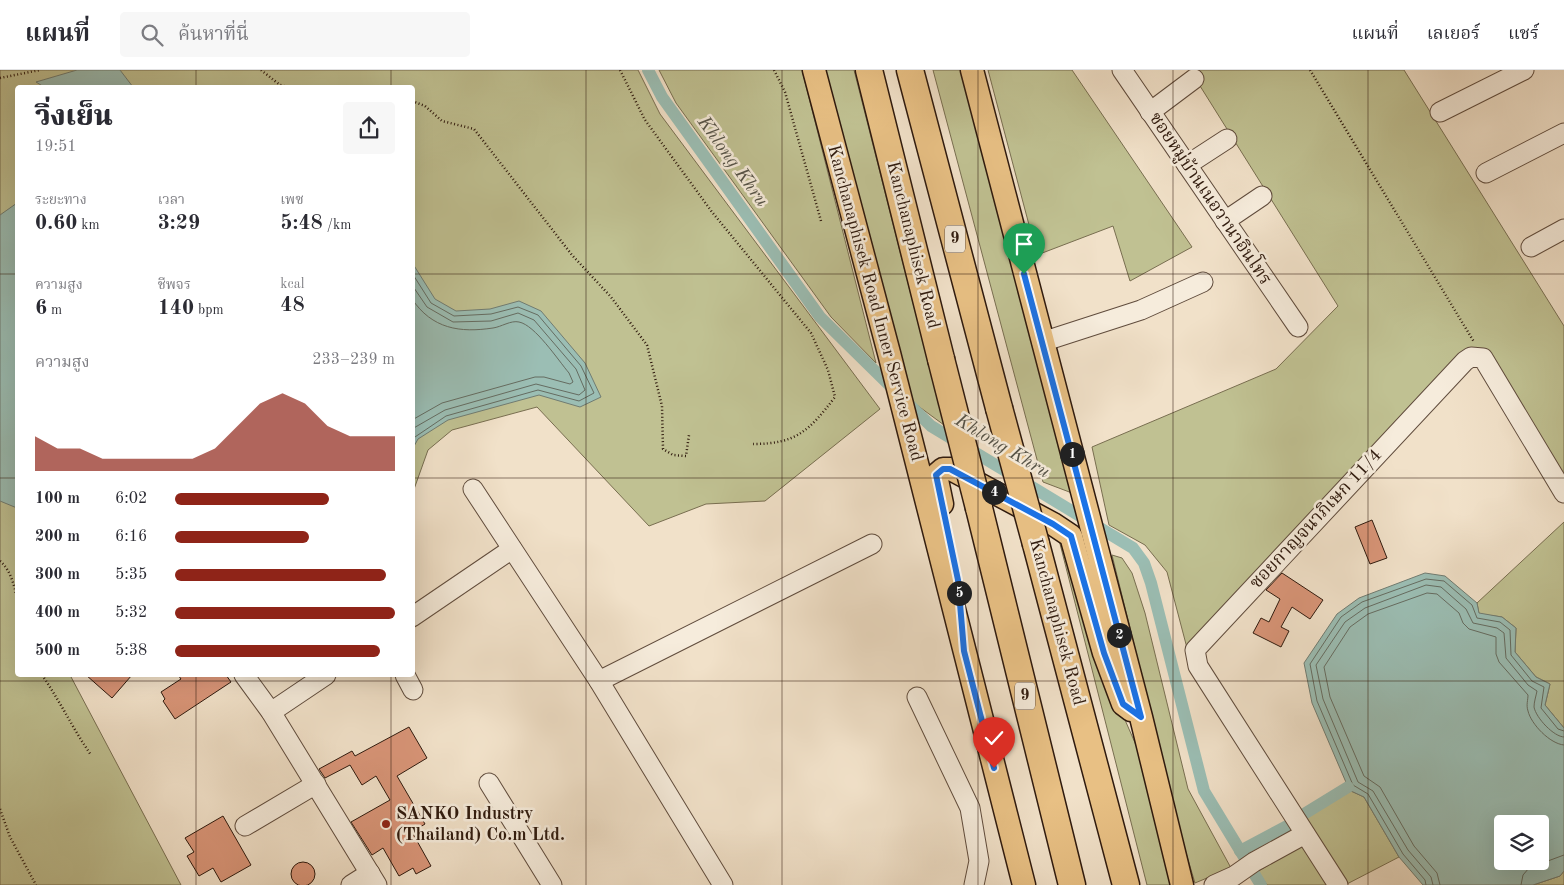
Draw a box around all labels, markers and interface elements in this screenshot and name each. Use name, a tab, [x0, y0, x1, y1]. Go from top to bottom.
search box	[120, 12, 470, 57]
icon: search	[138, 21, 166, 49]
text: แผนที่	[25, 23, 90, 47]
text: แผนที่	[1351, 25, 1399, 43]
text: เลเยอร์	[1427, 25, 1480, 43]
text: แชร์	[1508, 25, 1539, 43]
text: ค้นหาที่นี่	[178, 26, 249, 45]
button: share	[343, 102, 395, 154]
text: วิ่งเย็น	[35, 104, 113, 132]
street label: ซอยหมู่บ้านเนอวานาอินโทร	[1145, 107, 1279, 289]
water label: Khlong Khru	[692, 112, 771, 211]
text: 19:51	[35, 139, 77, 155]
street label: Kanchanaphisek Road Inner Service Road	[824, 143, 926, 463]
street label: Kanchanaphisek Road	[883, 159, 943, 331]
text: ระยะทาง	[35, 193, 87, 207]
text: เวลา	[158, 193, 185, 207]
text: เพซ	[280, 193, 304, 207]
text: 0.60	[35, 213, 77, 234]
text: 3:29	[158, 213, 200, 234]
text: 5:48	[280, 213, 323, 234]
text: km	[77, 218, 100, 232]
text: /km	[323, 218, 351, 232]
pin	[1003, 223, 1045, 274]
road number: 9	[945, 226, 965, 252]
icon: arrive	[1010, 230, 1038, 258]
text: kcal	[280, 277, 304, 291]
text: ความสูง	[35, 278, 83, 292]
text: ชีพจร	[158, 278, 191, 292]
text: 48	[280, 295, 305, 316]
text: 6	[35, 298, 47, 319]
text: 140	[158, 298, 194, 319]
text: m	[47, 303, 62, 317]
text: bpm	[194, 303, 224, 317]
text: 233–239 m	[312, 352, 395, 368]
text: ความสูง	[35, 355, 90, 371]
water label: Khlong Khru	[950, 411, 1053, 483]
pin: 1	[1060, 442, 1084, 466]
street label: ซอยกาญจนาภิเษก 11/4	[1247, 446, 1385, 592]
text: 1	[1068, 447, 1077, 461]
pin: 4	[982, 480, 1006, 504]
text: 4	[990, 485, 999, 499]
text: 100 m	[35, 491, 80, 507]
text: 6:02	[115, 491, 147, 507]
text: 200 m	[35, 529, 80, 545]
text: 6:16	[115, 529, 147, 545]
street label: Kanchanaphisek Road	[1026, 537, 1088, 707]
text: 300 m	[35, 567, 80, 583]
text: 5:35	[115, 567, 147, 583]
pin: 5	[946, 580, 972, 606]
text: 5	[955, 586, 964, 600]
text: 400 m	[35, 605, 80, 621]
text: 5:32	[115, 605, 147, 621]
pin: 2	[1106, 622, 1132, 648]
text: 2	[1115, 628, 1124, 642]
text: 500 m	[35, 643, 80, 659]
text: 5:38	[115, 643, 147, 659]
road number: 9	[1015, 682, 1035, 710]
pin	[973, 717, 1015, 768]
icon: check	[980, 724, 1008, 752]
place label: SANKO Industry (Thailand) Co.m Ltd.	[396, 805, 565, 844]
map controls	[1494, 815, 1549, 870]
button: layers	[1494, 815, 1549, 870]
marker: SANKO Industry (Thailand) Co.m Ltd.	[380, 818, 392, 830]

